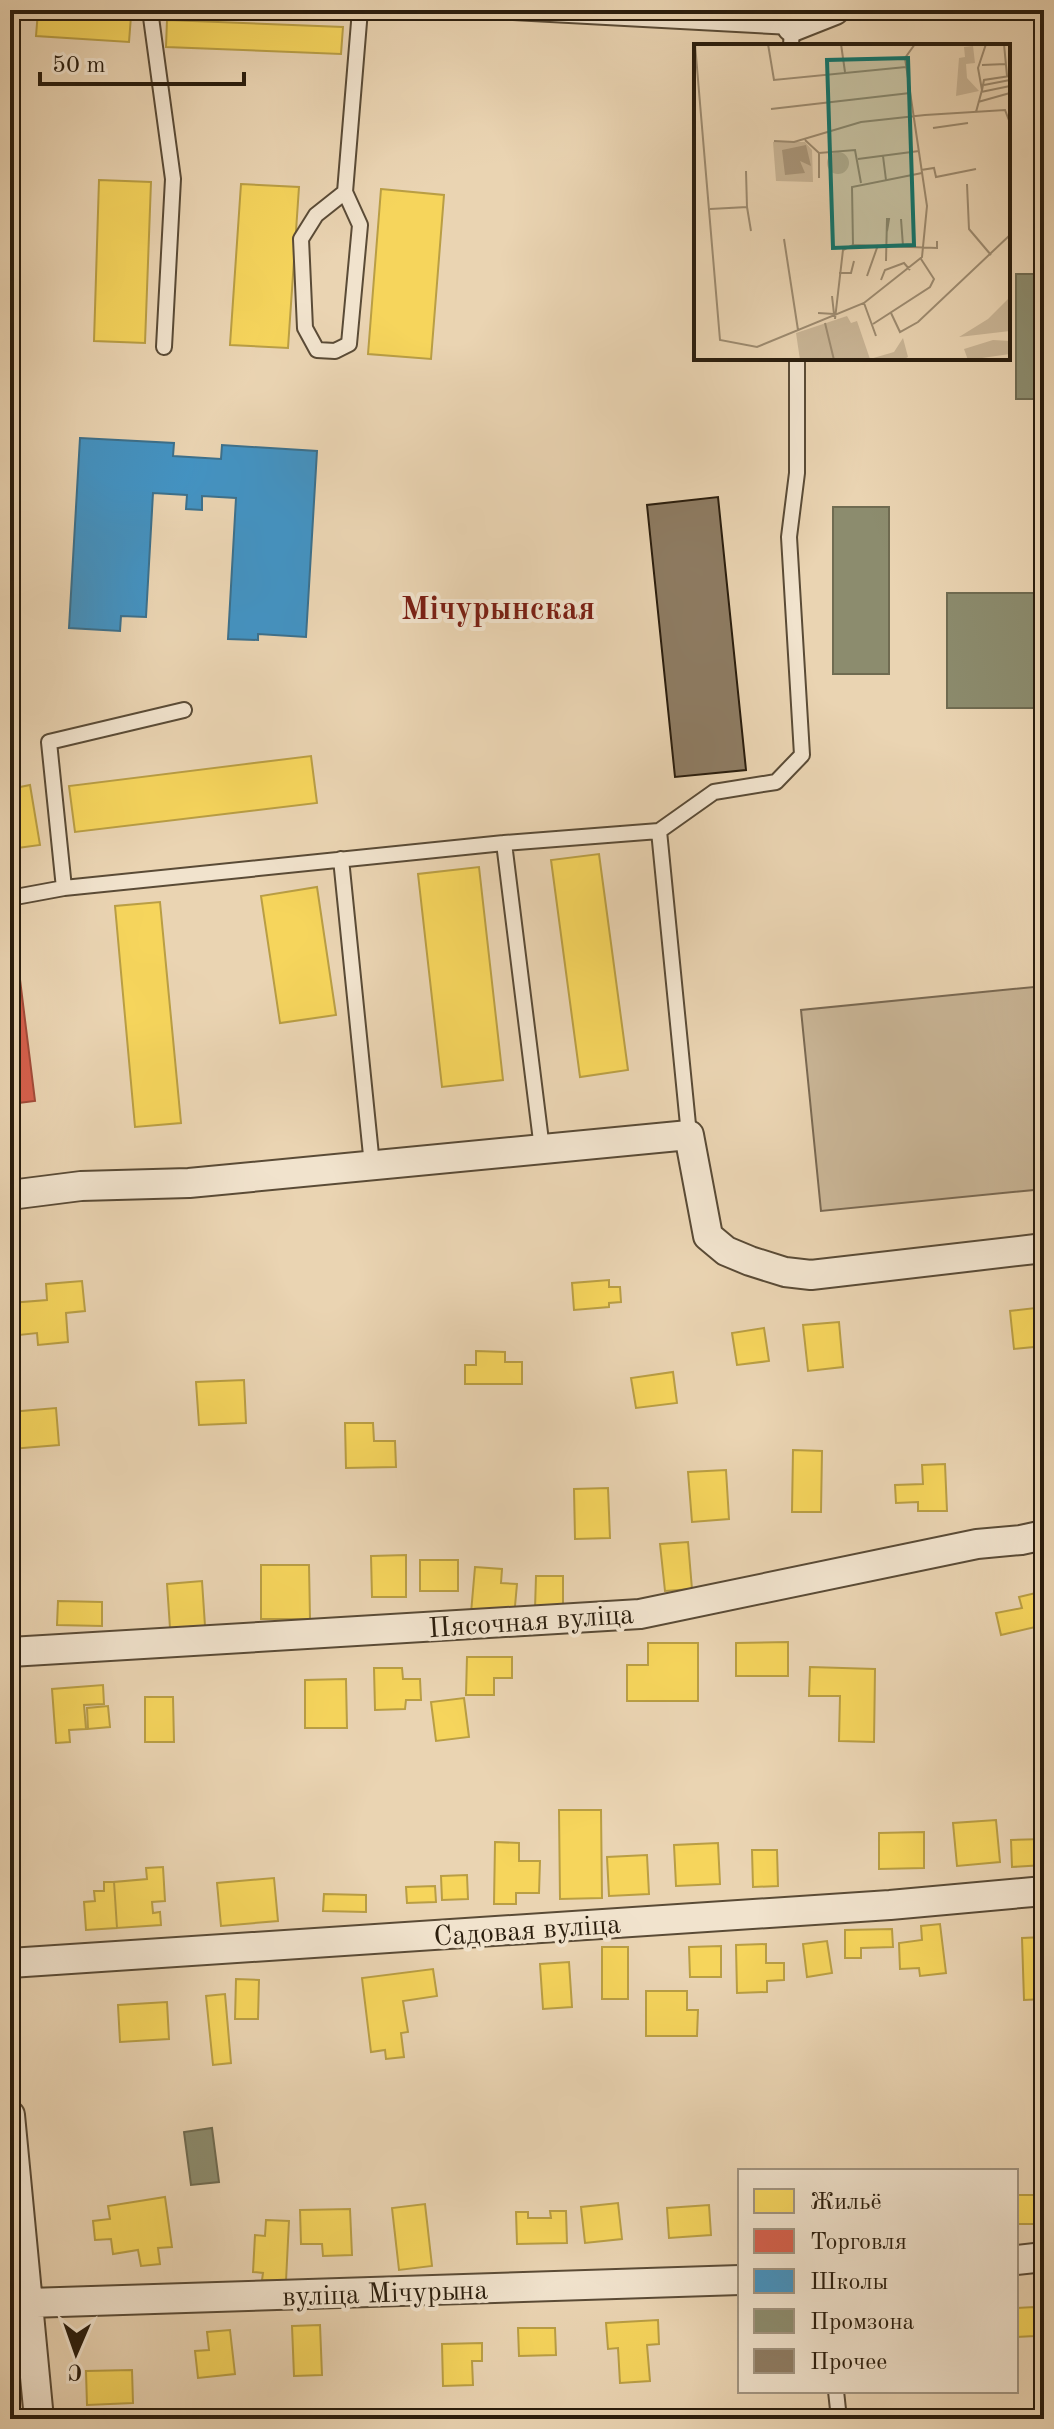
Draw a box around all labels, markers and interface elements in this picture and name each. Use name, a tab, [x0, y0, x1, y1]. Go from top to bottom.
scale bar	[40, 36, 244, 86]
inset map	[694, 44, 1010, 360]
text: 50 m	[52, 54, 106, 78]
district label: Мічурынская	[401, 595, 595, 627]
street label: Пясочная вуліца	[428, 1602, 635, 1644]
street label: Садовая вуліца	[433, 1911, 622, 1952]
legend	[738, 2169, 1018, 2393]
text: Жильё	[810, 2191, 881, 2215]
text: Торговля	[810, 2231, 907, 2255]
text: Школы	[810, 2271, 888, 2295]
street label: вуліца Мічурына	[282, 2277, 489, 2313]
text: Промзона	[810, 2311, 915, 2335]
north arrow	[36, 2313, 116, 2393]
text: Прочее	[810, 2351, 887, 2375]
text: С	[68, 2360, 83, 2382]

